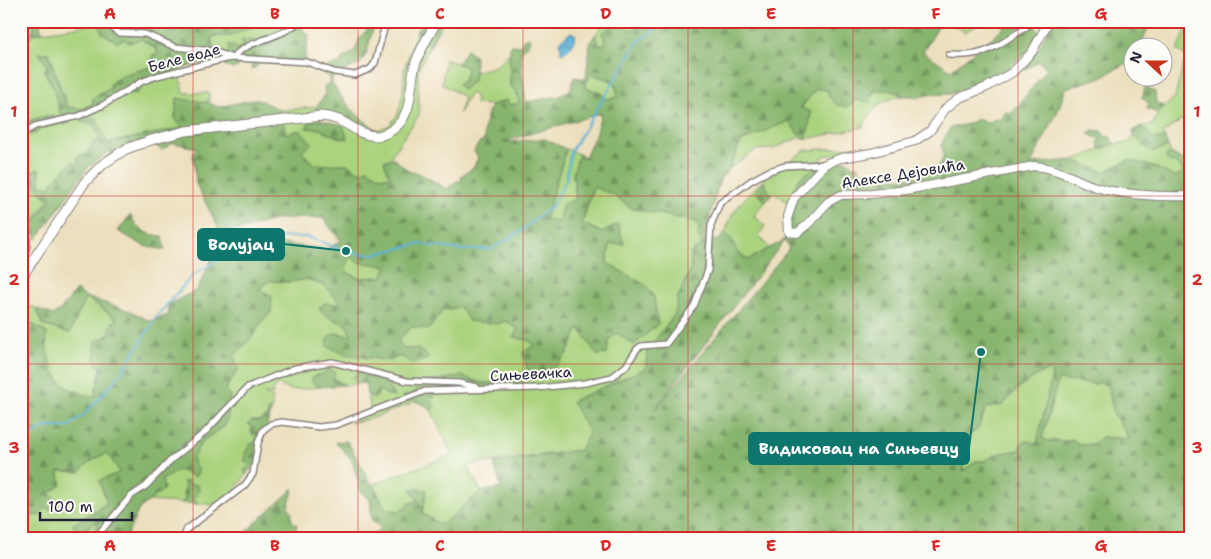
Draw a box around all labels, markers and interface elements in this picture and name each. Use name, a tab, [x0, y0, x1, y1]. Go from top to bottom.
text: A	[104, 3, 116, 24]
text: B	[270, 3, 280, 24]
text: C	[435, 3, 445, 24]
text: D	[600, 3, 612, 24]
text: E	[766, 3, 776, 24]
text: F	[931, 3, 941, 24]
text: G	[1095, 3, 1108, 24]
north arrow	[1124, 38, 1174, 88]
street label: Беле воде	[146, 39, 222, 77]
text: N	[1125, 49, 1146, 66]
text: 1	[10, 101, 18, 122]
text: 1	[1193, 101, 1201, 122]
street label: Алексе Дејовића	[840, 154, 967, 194]
callout: Волујац	[198, 229, 284, 260]
text: Волујац	[208, 234, 274, 255]
text: 2	[8, 269, 20, 290]
text: 2	[1191, 269, 1203, 290]
street label: Сињевачка	[490, 362, 573, 386]
callout: Видиковац на Сињевцу	[749, 433, 969, 464]
text: 3	[8, 437, 20, 458]
text: 3	[1191, 437, 1203, 458]
text: Видиковац на Сињевцу	[759, 438, 959, 459]
scale bar	[40, 489, 132, 521]
text: 100 m	[48, 497, 93, 517]
text: A	[104, 535, 116, 556]
text: B	[270, 535, 280, 556]
text: C	[435, 535, 445, 556]
text: D	[600, 535, 612, 556]
text: E	[766, 535, 776, 556]
text: F	[931, 535, 941, 556]
text: G	[1095, 535, 1108, 556]

